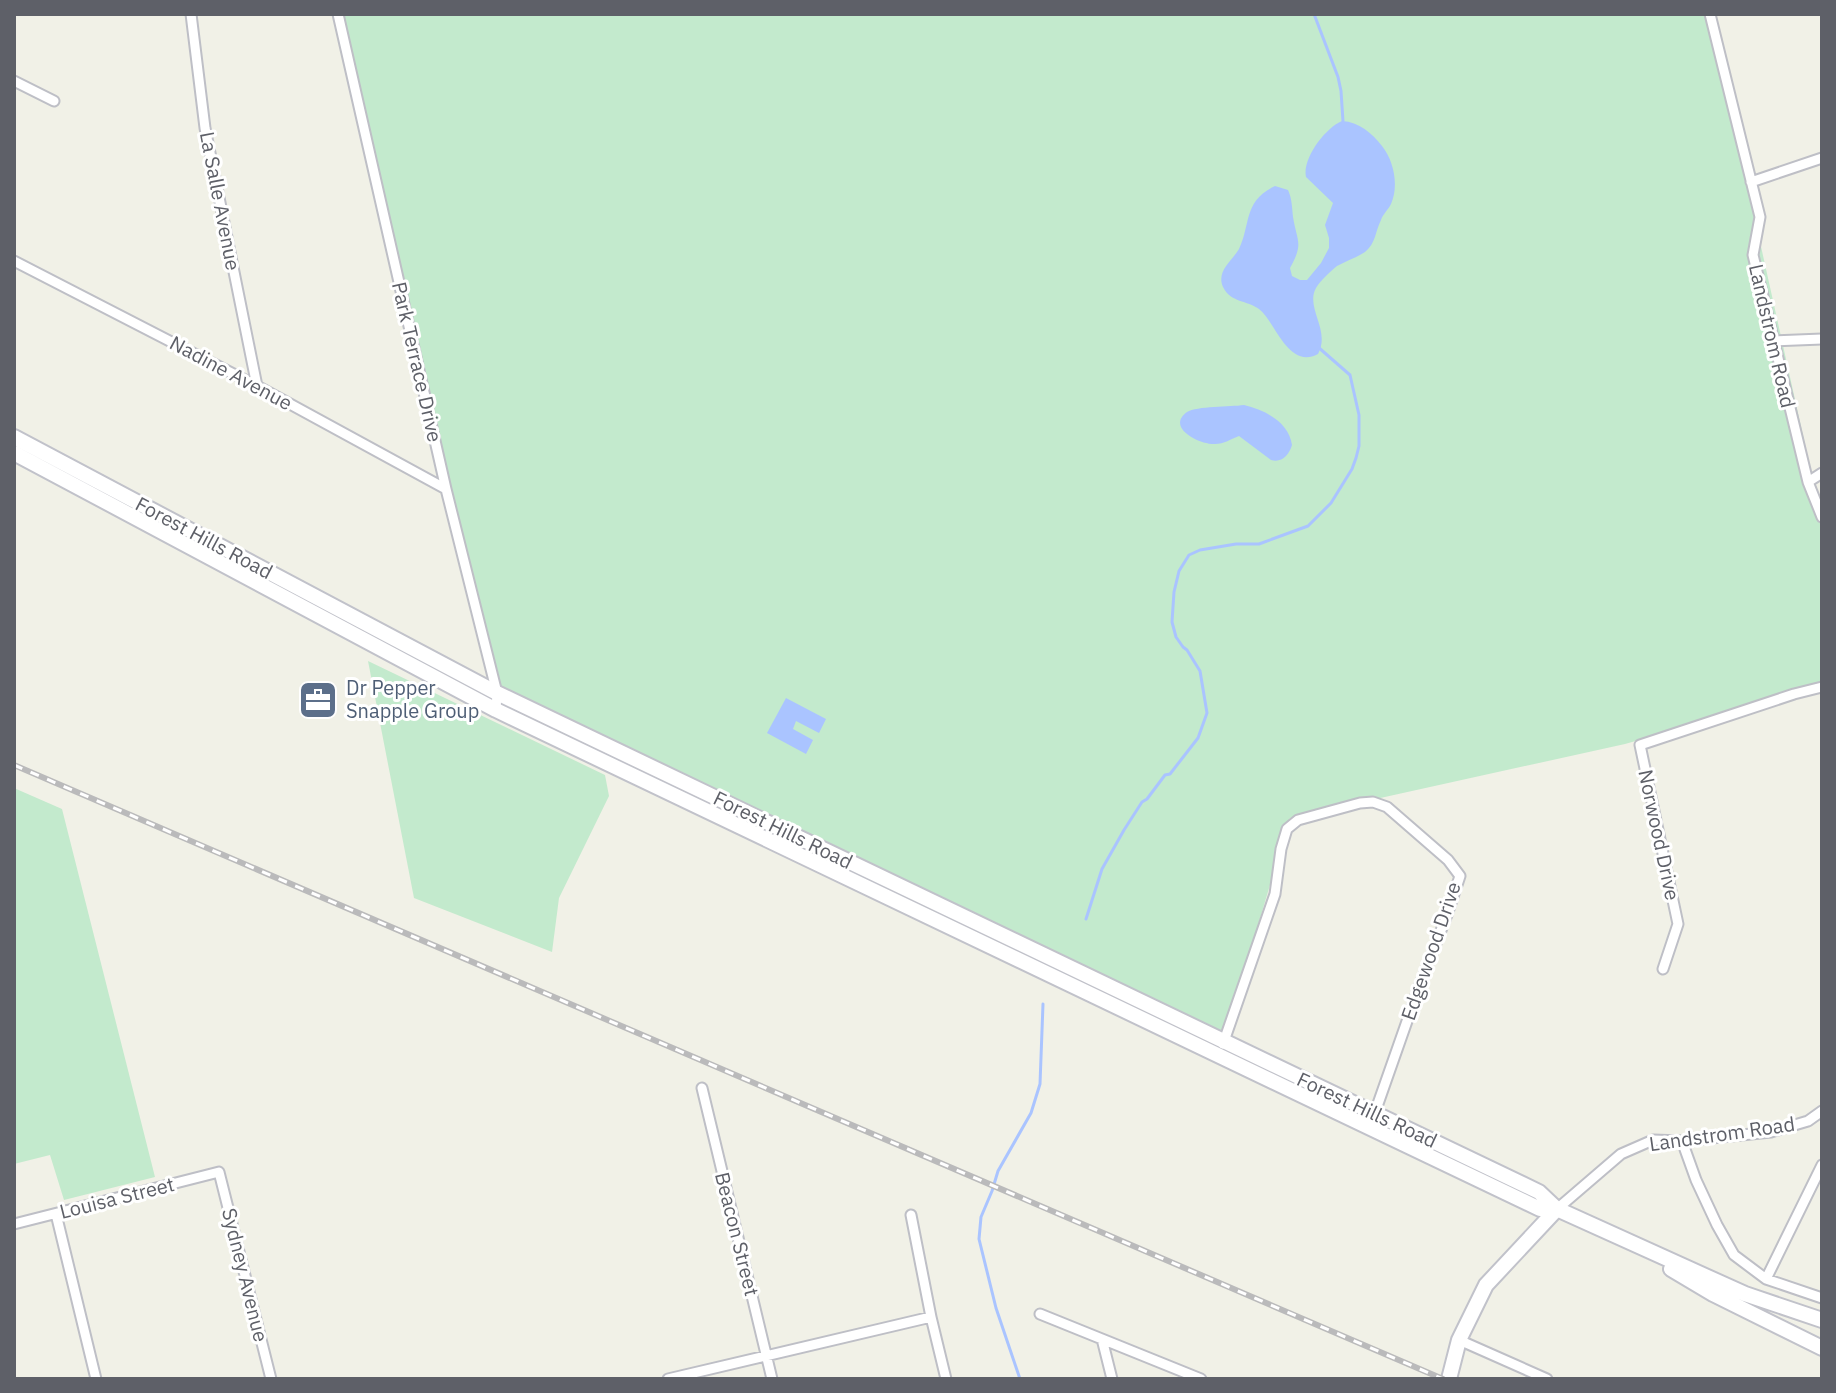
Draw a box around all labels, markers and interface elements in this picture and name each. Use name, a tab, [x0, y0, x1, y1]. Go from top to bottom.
street label: La Salle Avenue	[194, 129, 247, 273]
street label: Landstrom Road	[1743, 261, 1802, 410]
street label: Park Terrace Drive	[386, 279, 449, 445]
street label: Nadine Avenue	[165, 329, 297, 416]
street label: Forest Hills Road	[131, 490, 278, 585]
place label: Dr Pepper Snapple Group	[346, 674, 479, 724]
office icon: Dr Pepper Snapple Group	[297, 679, 339, 721]
street label: Norwood Drive	[1632, 767, 1687, 903]
street label: Forest Hills Road	[709, 784, 857, 875]
street label: Edgewood Drive	[1394, 878, 1467, 1024]
street label: Forest Hills Road	[1293, 1065, 1442, 1154]
street label: Landstrom Road	[1647, 1110, 1797, 1157]
street label: Beacon Street	[709, 1169, 766, 1299]
street label: Louisa Street	[57, 1170, 177, 1225]
street label: Sydney Avenue	[216, 1205, 275, 1345]

